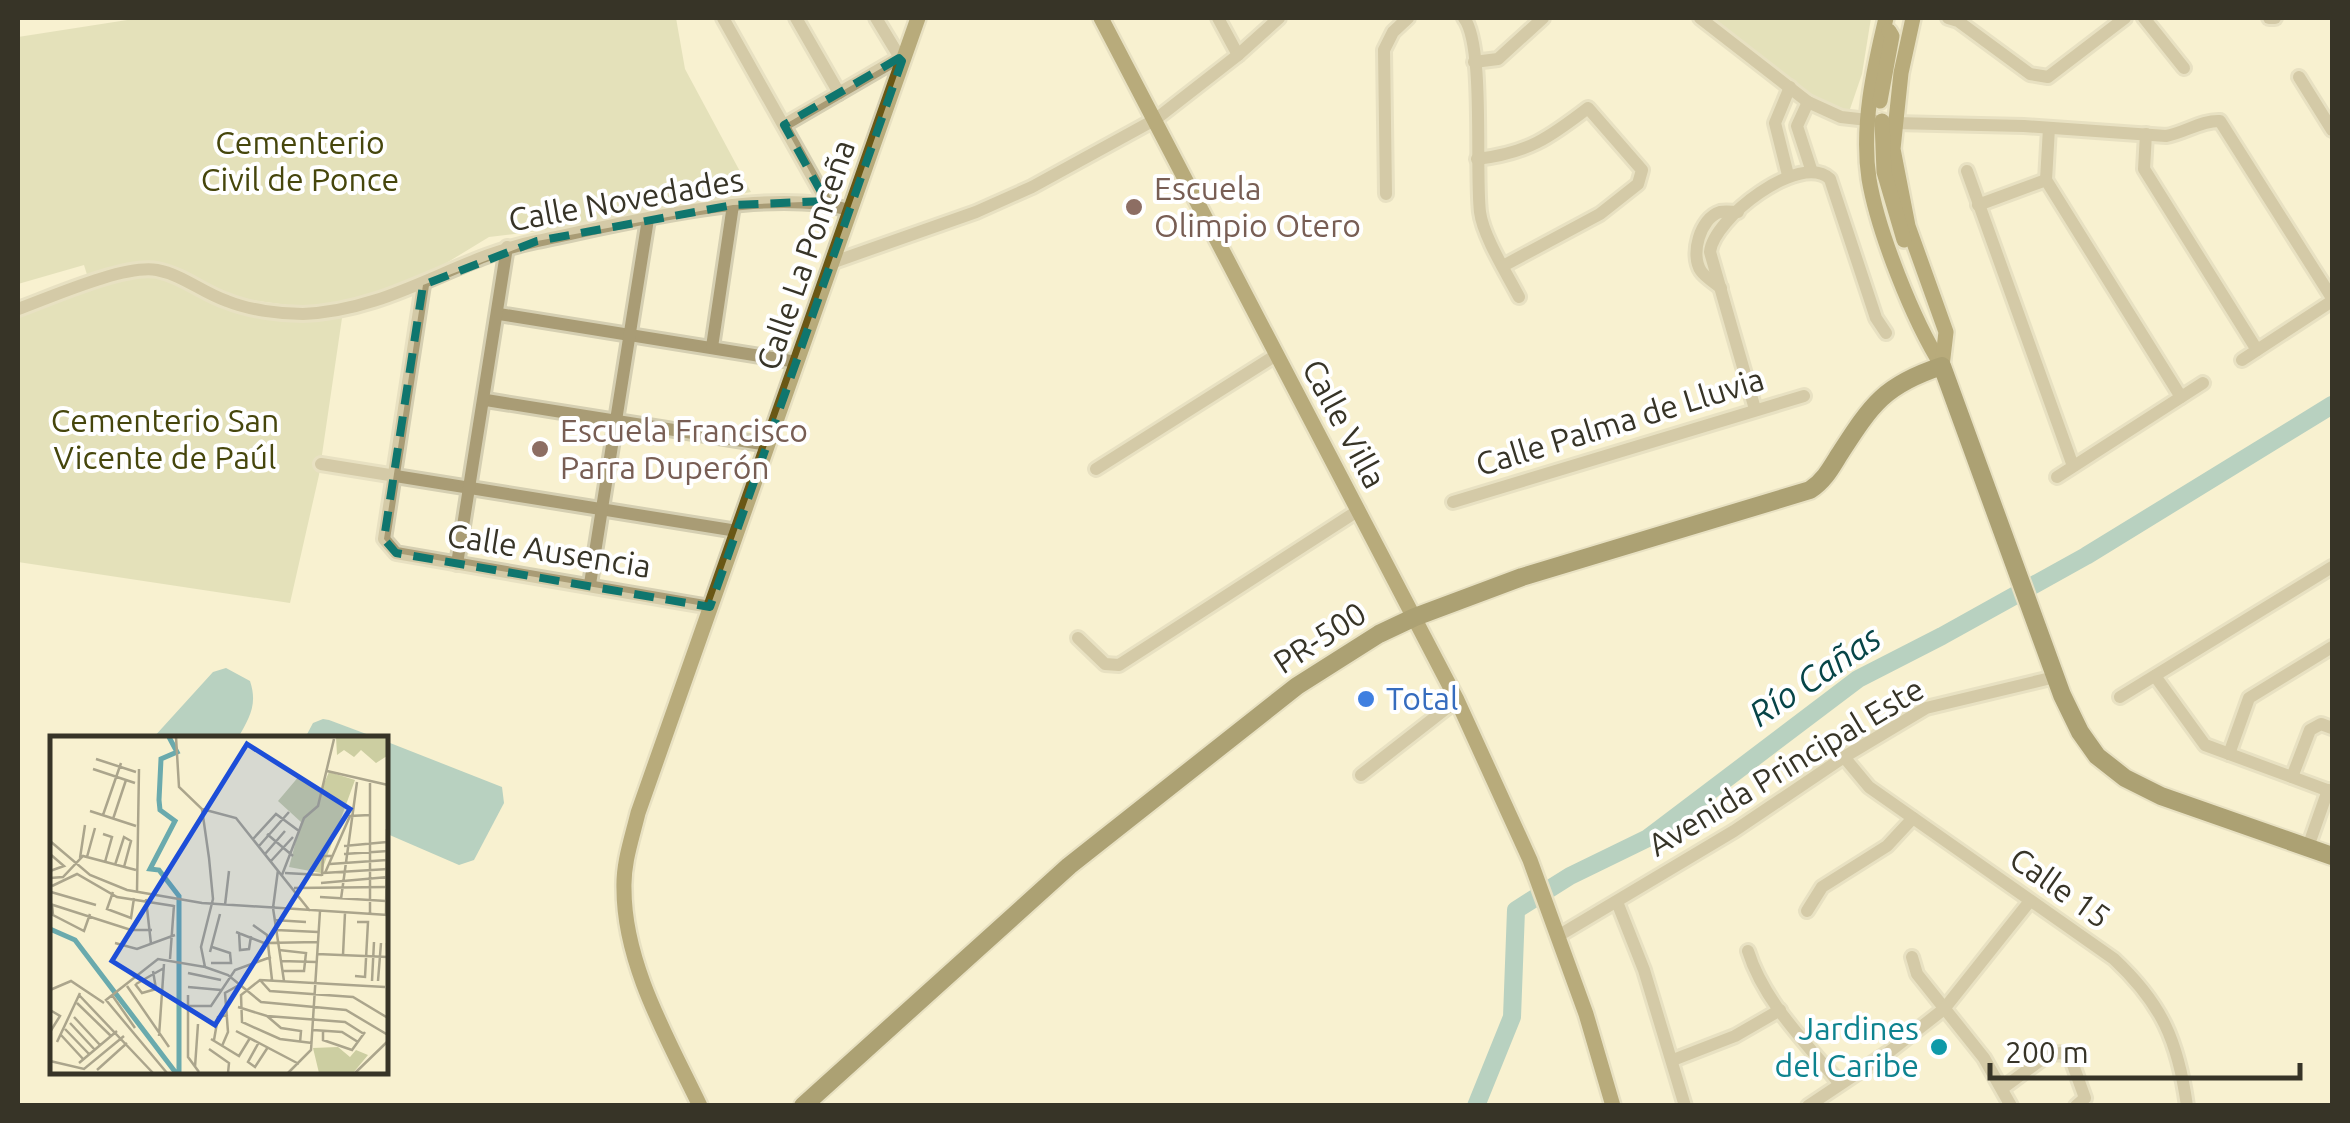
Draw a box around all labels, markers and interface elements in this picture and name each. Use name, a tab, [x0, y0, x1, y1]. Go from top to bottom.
park label: Cementerio Civil de Ponce	[201, 124, 399, 197]
street label: Calle La Ponceña	[749, 135, 861, 374]
street label: Calle Novedades	[505, 161, 746, 237]
place label: Escuela Olimpio Otero	[1154, 170, 1361, 243]
marker: Escuela Olimpio Otero	[1123, 196, 1145, 218]
street label: Calle Villa	[1296, 353, 1394, 494]
street label: Calle Palma de Lluvia	[1471, 360, 1768, 482]
park label: Cementerio San Vicente de Paúl	[51, 402, 279, 475]
place label: Escuela Francisco Parra Duperón	[560, 412, 808, 485]
marker: Escuela Francisco Parra Duperón	[529, 438, 551, 460]
street label: Calle Ausencia	[445, 516, 654, 584]
street label: PR-500	[1267, 594, 1372, 680]
water label: Río Cañas	[1741, 616, 1888, 734]
street label: Avenida Principal Este	[1641, 670, 1930, 863]
place label: Total	[1386, 680, 1458, 716]
marker: Total	[1355, 688, 1377, 710]
inset map	[50, 736, 388, 1073]
street label: Calle 15	[2004, 840, 2118, 935]
place label: Jardines del Caribe	[1775, 1010, 1919, 1083]
scale bar	[1990, 1018, 2300, 1080]
text: 200 m	[2005, 1035, 2089, 1069]
marker: Jardines del Caribe	[1928, 1036, 1950, 1058]

